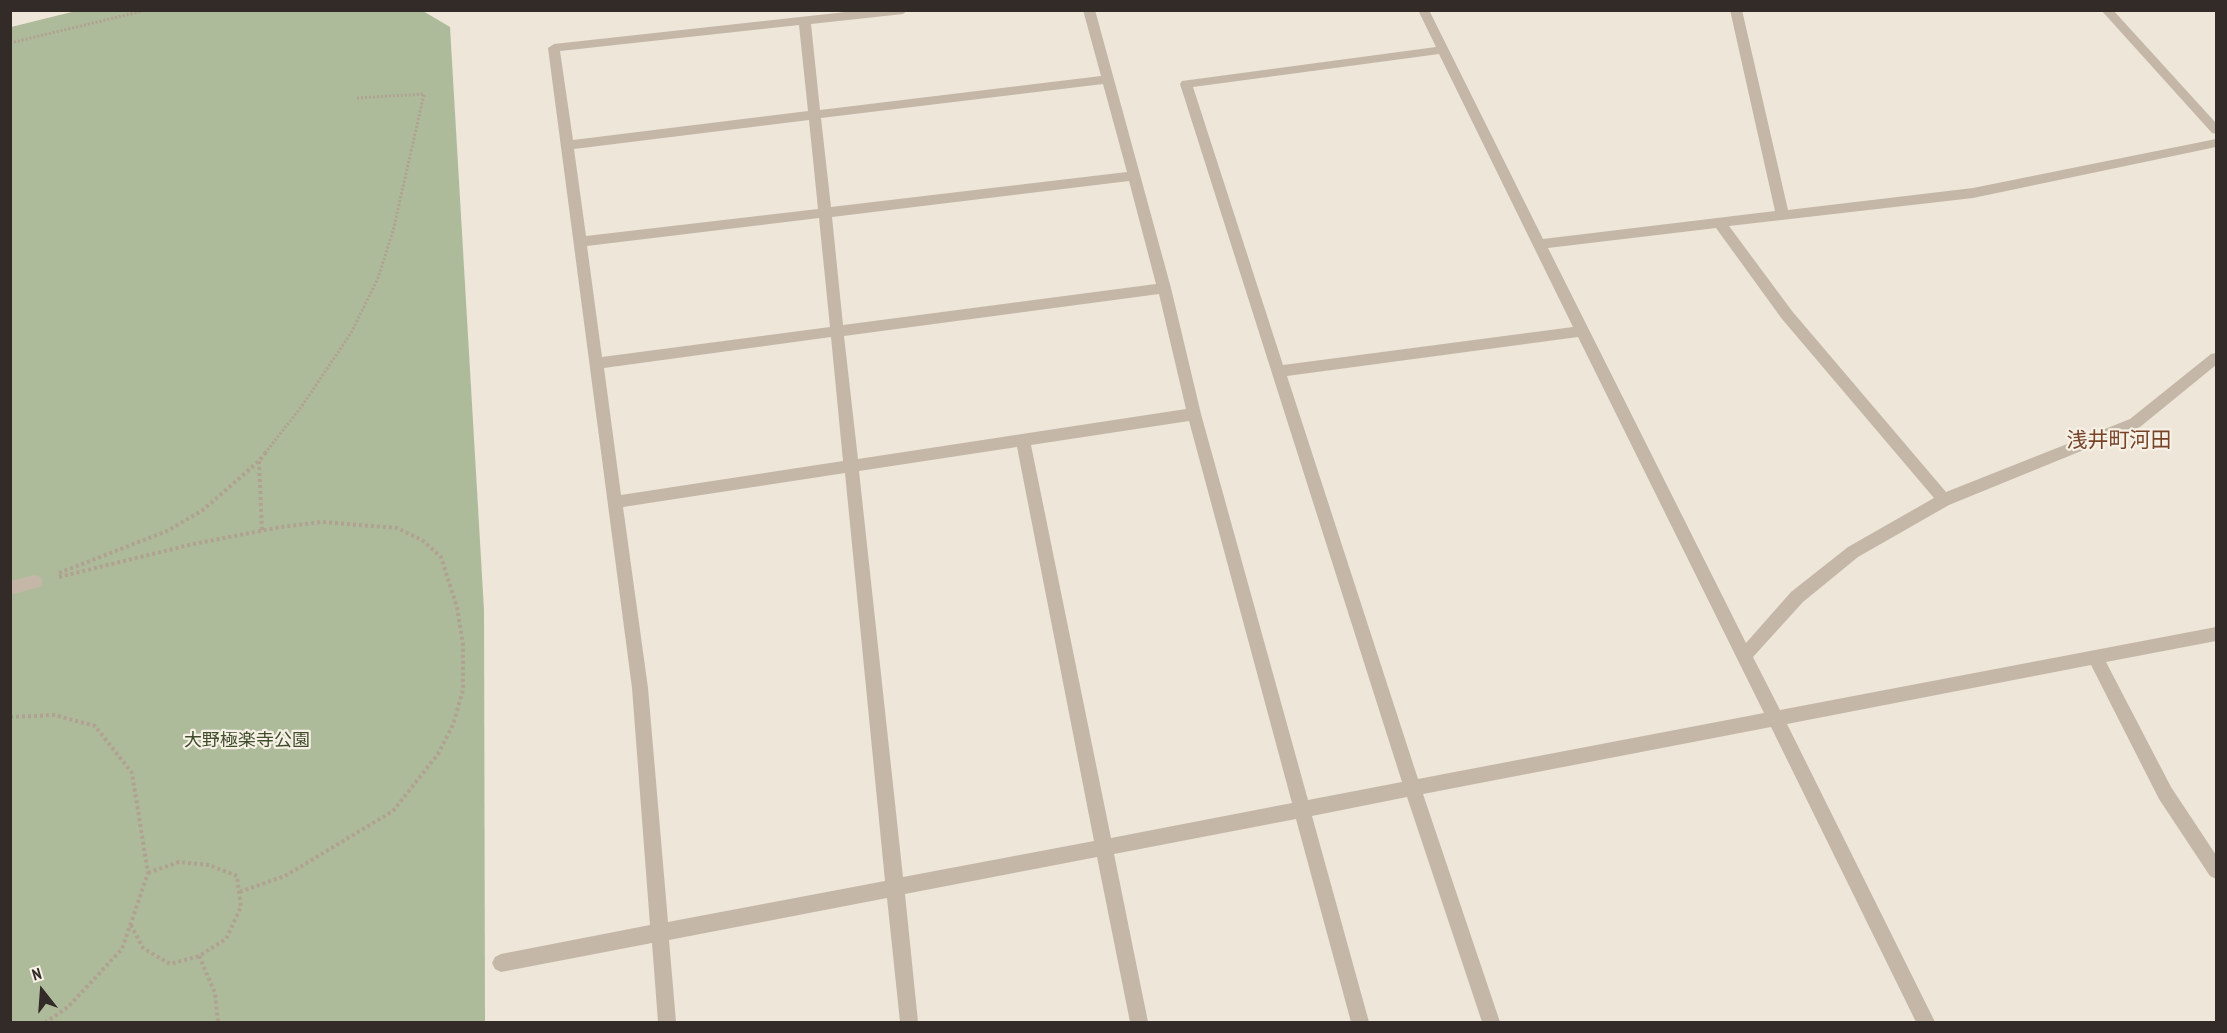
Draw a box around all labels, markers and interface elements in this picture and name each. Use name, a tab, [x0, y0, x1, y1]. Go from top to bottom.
district label: 浅井町河田	[2067, 428, 2171, 454]
park label: 大野極楽寺公園	[184, 730, 310, 752]
north arrow	[12, 961, 72, 1021]
text: N	[30, 963, 44, 985]

